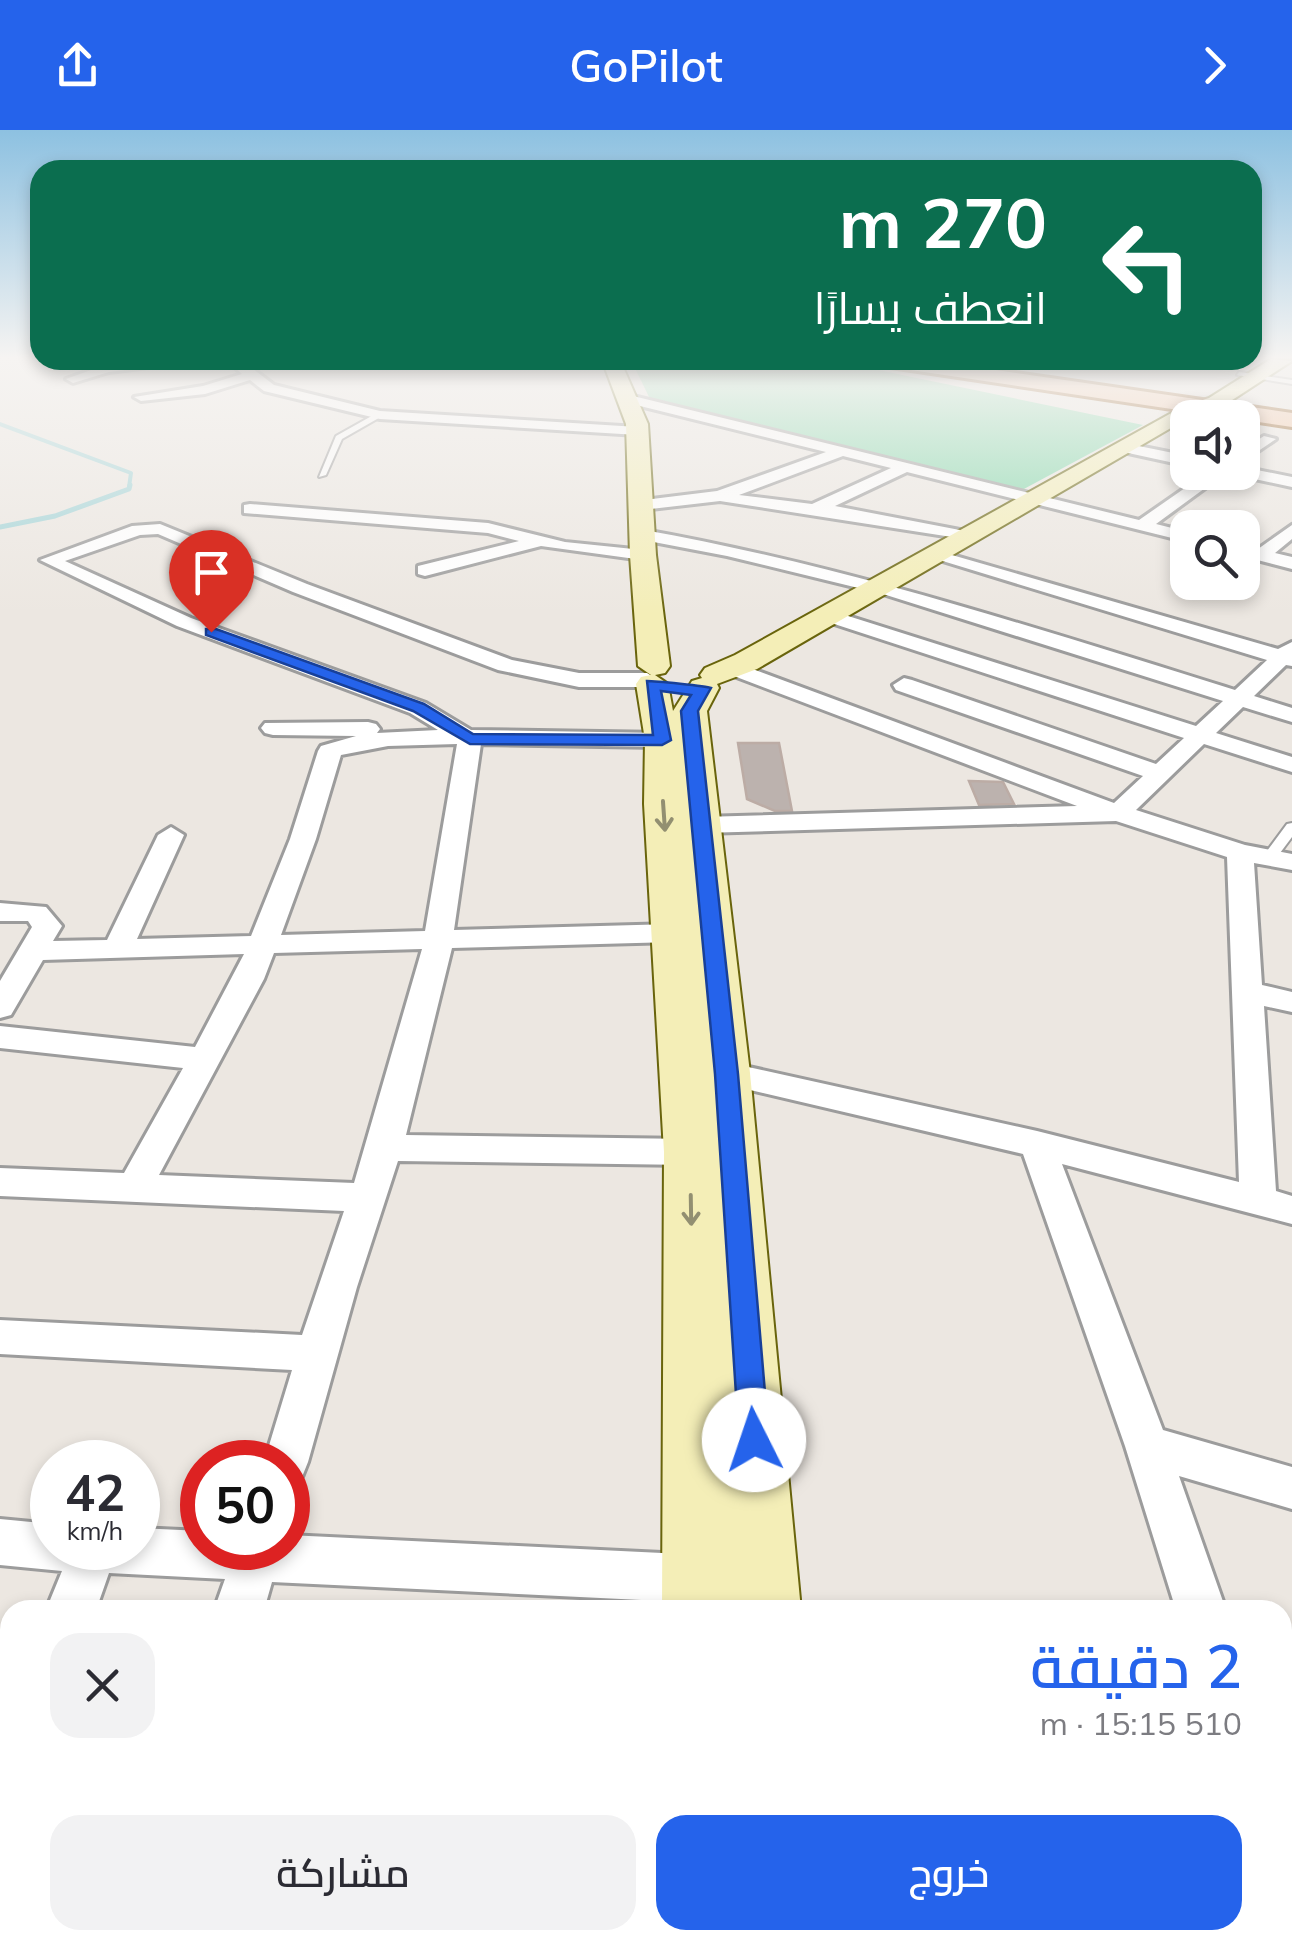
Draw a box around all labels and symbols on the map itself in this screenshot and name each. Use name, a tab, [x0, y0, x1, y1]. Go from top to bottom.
pin	[169, 530, 254, 633]
one-way arrow	[655, 799, 674, 831]
one-way arrow	[682, 1193, 701, 1225]
position arrow	[702, 1388, 806, 1492]
speed limit sign: 50	[180, 1440, 310, 1570]

